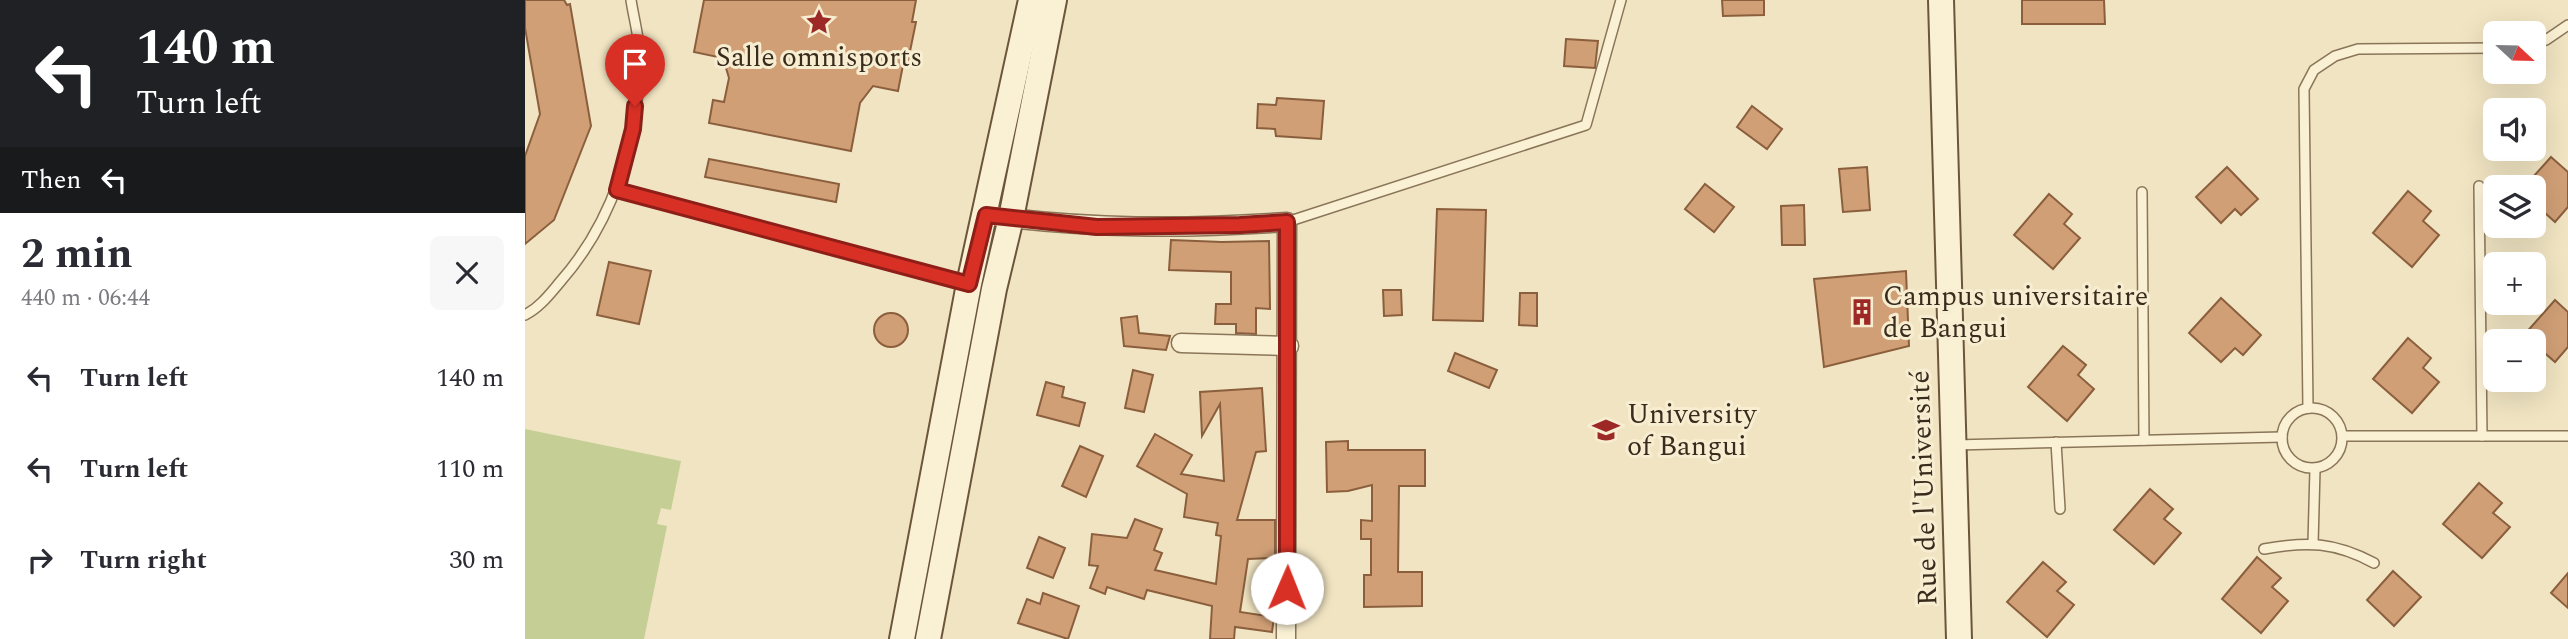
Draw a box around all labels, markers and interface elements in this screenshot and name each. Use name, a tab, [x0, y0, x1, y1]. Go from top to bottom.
place icon: Salle omnisports	[804, 7, 834, 37]
text: 140 m	[136, 11, 275, 86]
north arrow	[2483, 21, 2546, 84]
map controls	[2483, 21, 2546, 392]
icon: left	[21, 28, 112, 119]
pin	[605, 34, 665, 106]
place label: Salle omnisports	[716, 36, 922, 79]
icon: arrive	[616, 45, 654, 83]
text: Turn left	[136, 79, 262, 128]
button: sound	[2483, 98, 2546, 161]
text: Then	[21, 160, 81, 200]
icon: left	[95, 161, 133, 199]
button: layers	[2483, 175, 2546, 238]
text: 2 min	[21, 223, 133, 286]
button: close	[430, 236, 504, 310]
button: +	[2483, 252, 2546, 315]
place label: Campus universitaire de Bangui	[1883, 275, 2148, 350]
text: 440 m · 06:44	[21, 281, 150, 316]
building icon: Campus universitaire de Bangui	[1847, 297, 1877, 327]
button: −	[2483, 329, 2546, 392]
text: Turn left	[80, 358, 188, 398]
text: 140 m	[436, 358, 504, 398]
icon: left	[21, 359, 59, 397]
street label: Rue de l'Université	[1898, 369, 1950, 607]
place label: University of Bangui	[1627, 393, 1758, 468]
school or university icon: University of Bangui	[1591, 415, 1621, 445]
text: Turn left	[80, 449, 188, 489]
text: 110 m	[436, 449, 504, 489]
icon: left	[21, 450, 59, 488]
text: Turn right	[80, 540, 207, 580]
text: 30 m	[449, 540, 504, 580]
icon: right	[21, 541, 59, 579]
position arrow	[1250, 551, 1324, 625]

